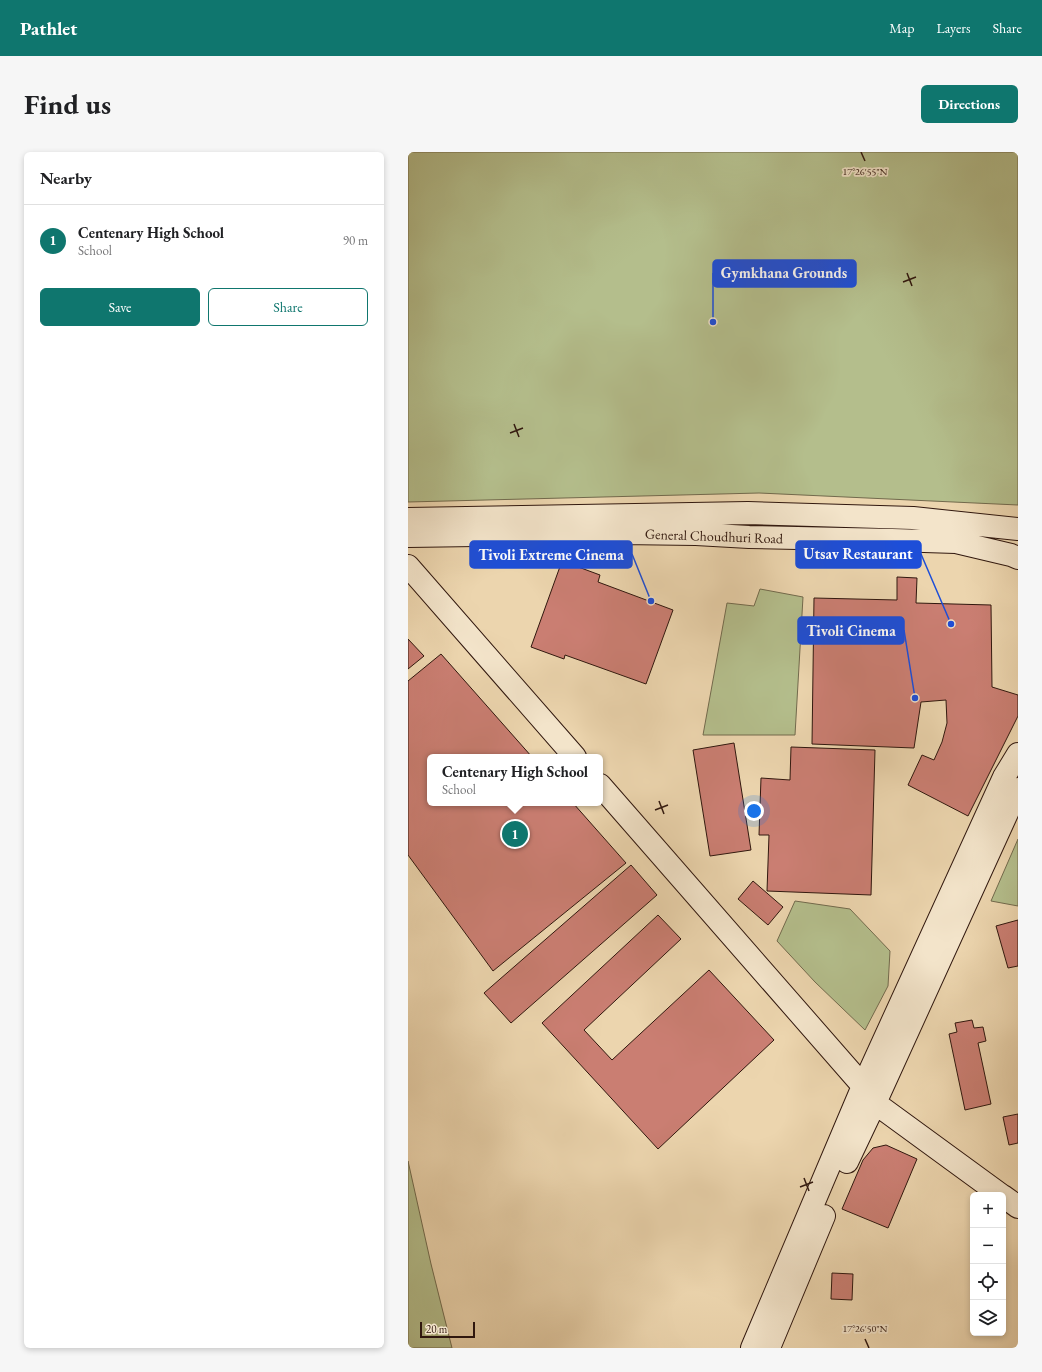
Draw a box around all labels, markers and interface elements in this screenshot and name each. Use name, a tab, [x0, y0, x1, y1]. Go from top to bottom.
text: Pathlet	[20, 16, 77, 41]
text: Map	[889, 19, 914, 37]
text: Layers	[936, 19, 971, 37]
text: Share	[993, 19, 1022, 37]
button: Directions	[921, 85, 1018, 123]
text: Find us	[24, 86, 111, 122]
text: 17°26'55"N	[843, 165, 888, 178]
text: Nearby	[40, 167, 92, 189]
text: Centenary High School	[78, 223, 224, 242]
text: 1	[50, 232, 56, 249]
text: 90 m	[343, 232, 368, 249]
text: School	[78, 242, 112, 259]
callout: Gymkhana Grounds	[713, 260, 856, 287]
text: Gymkhana Grounds	[721, 263, 847, 282]
button: Save	[40, 288, 200, 326]
button: Share	[208, 288, 368, 326]
street label: General Choudhuri Road	[645, 525, 784, 547]
callout: Tivoli Extreme Cinema	[470, 541, 632, 568]
callout: Utsav Restaurant	[796, 541, 921, 568]
text: Utsav Restaurant	[803, 544, 913, 563]
text: Tivoli Extreme Cinema	[478, 545, 624, 564]
callout: Tivoli Cinema	[798, 617, 904, 644]
text: Tivoli Cinema	[806, 621, 896, 640]
popup	[427, 754, 603, 806]
text: Centenary High School	[442, 762, 588, 781]
text: School	[442, 781, 476, 798]
your location	[744, 801, 764, 821]
pin: 1	[502, 819, 528, 849]
map controls	[970, 1192, 1006, 1336]
button: +	[970, 1192, 1006, 1228]
button: −	[970, 1228, 1006, 1264]
button: locate	[970, 1264, 1006, 1300]
button: layers	[970, 1300, 1006, 1336]
scale bar	[420, 1320, 475, 1339]
text: 20 m	[426, 1322, 447, 1336]
text: 17°26'50"N	[843, 1322, 888, 1335]

